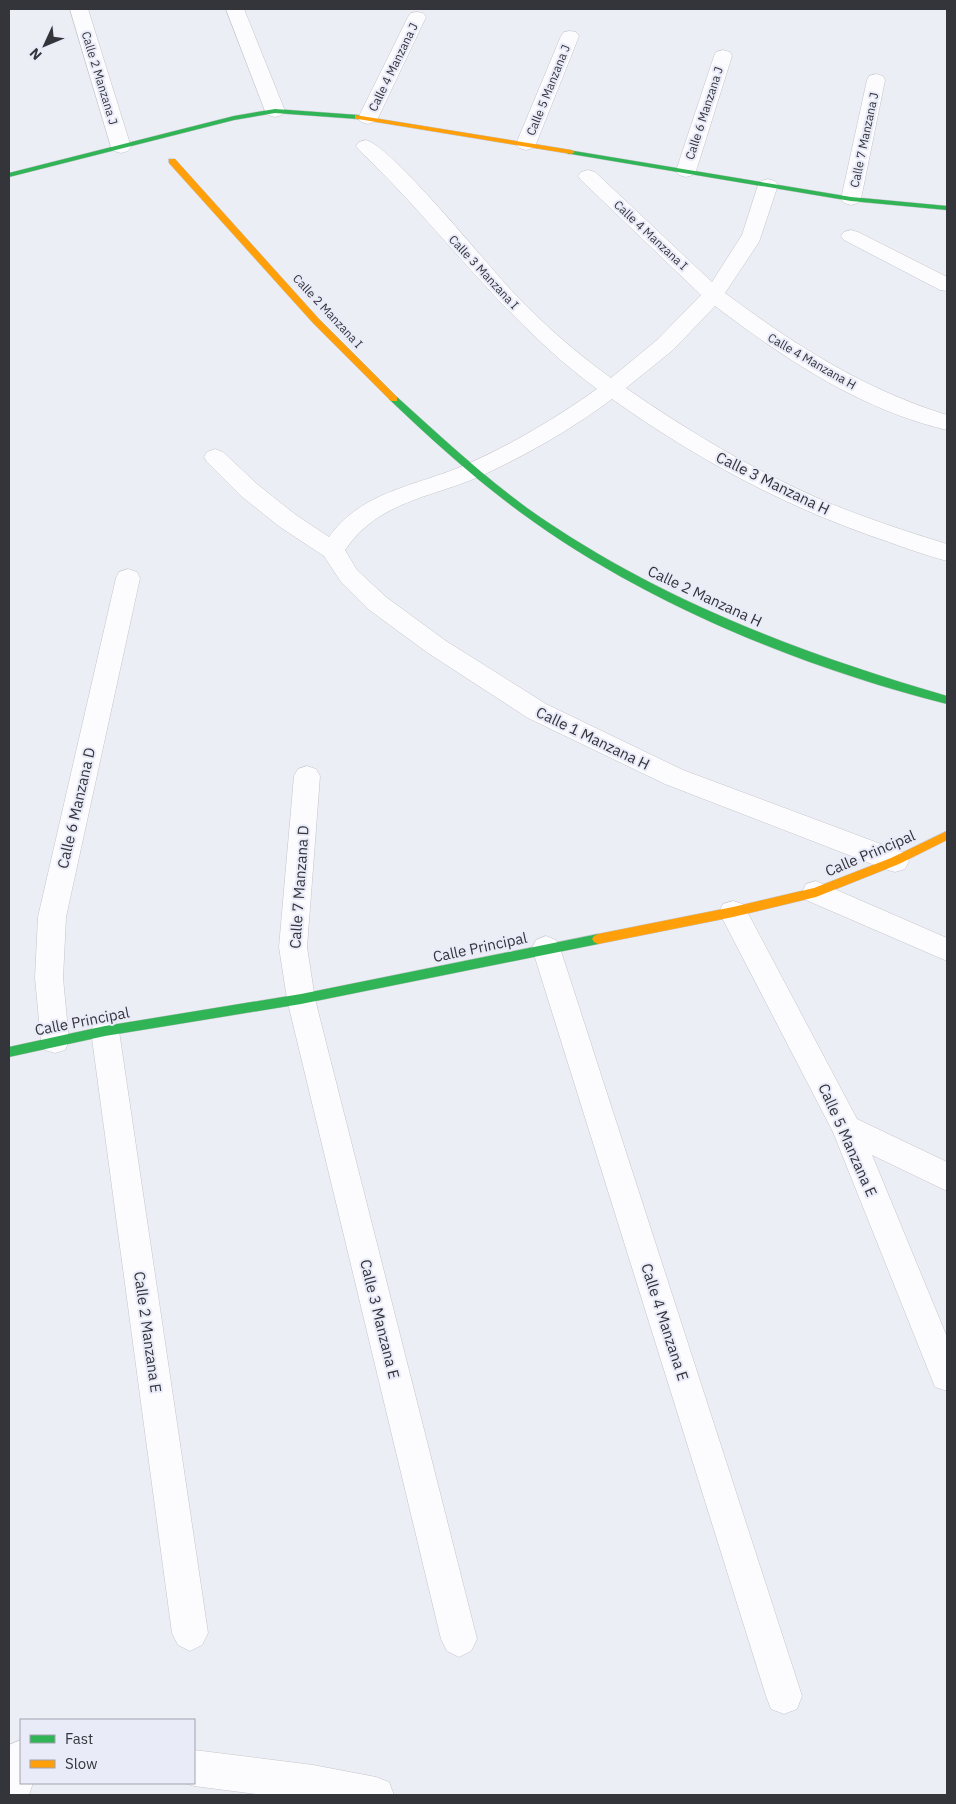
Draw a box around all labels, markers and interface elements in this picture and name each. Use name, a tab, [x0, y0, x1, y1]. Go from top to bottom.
north arrow	[20, 20, 70, 70]
street label: Calle 4 Manzana J	[365, 20, 421, 114]
street label: Calle 2 Manzana J	[79, 29, 121, 127]
street label: Calle 5 Manzana J	[523, 42, 573, 138]
text: N	[26, 44, 46, 64]
street label: Calle 6 Manzana J	[682, 65, 726, 161]
street label: Calle 7 Manzana J	[847, 91, 881, 189]
street label: Calle 4 Manzana I	[611, 197, 691, 273]
street label: Calle 3 Manzana I	[446, 232, 522, 312]
street label: Calle 2 Manzana I	[290, 271, 366, 351]
street label: Calle 4 Manzana H	[765, 330, 859, 392]
street label: Calle 3 Manzana H	[713, 447, 833, 519]
street label: Calle 2 Manzana H	[645, 561, 765, 631]
street label: Calle 1 Manzana H	[533, 702, 653, 774]
street label: Calle 6 Manzana D	[53, 746, 99, 870]
street label: Calle 7 Manzana D	[285, 825, 313, 949]
street label: Calle Principal	[822, 826, 918, 880]
street label: Calle Principal	[431, 928, 529, 966]
street label: Calle Principal	[33, 1003, 131, 1039]
street label: Calle 5 Manzana E	[814, 1080, 882, 1200]
street label: Calle 3 Manzana E	[356, 1257, 404, 1381]
street label: Calle 4 Manzana E	[637, 1261, 693, 1383]
street label: Calle 2 Manzana E	[130, 1270, 166, 1394]
legend	[20, 1719, 195, 1784]
text: Fast	[65, 1729, 93, 1748]
text: Slow	[65, 1754, 98, 1773]

